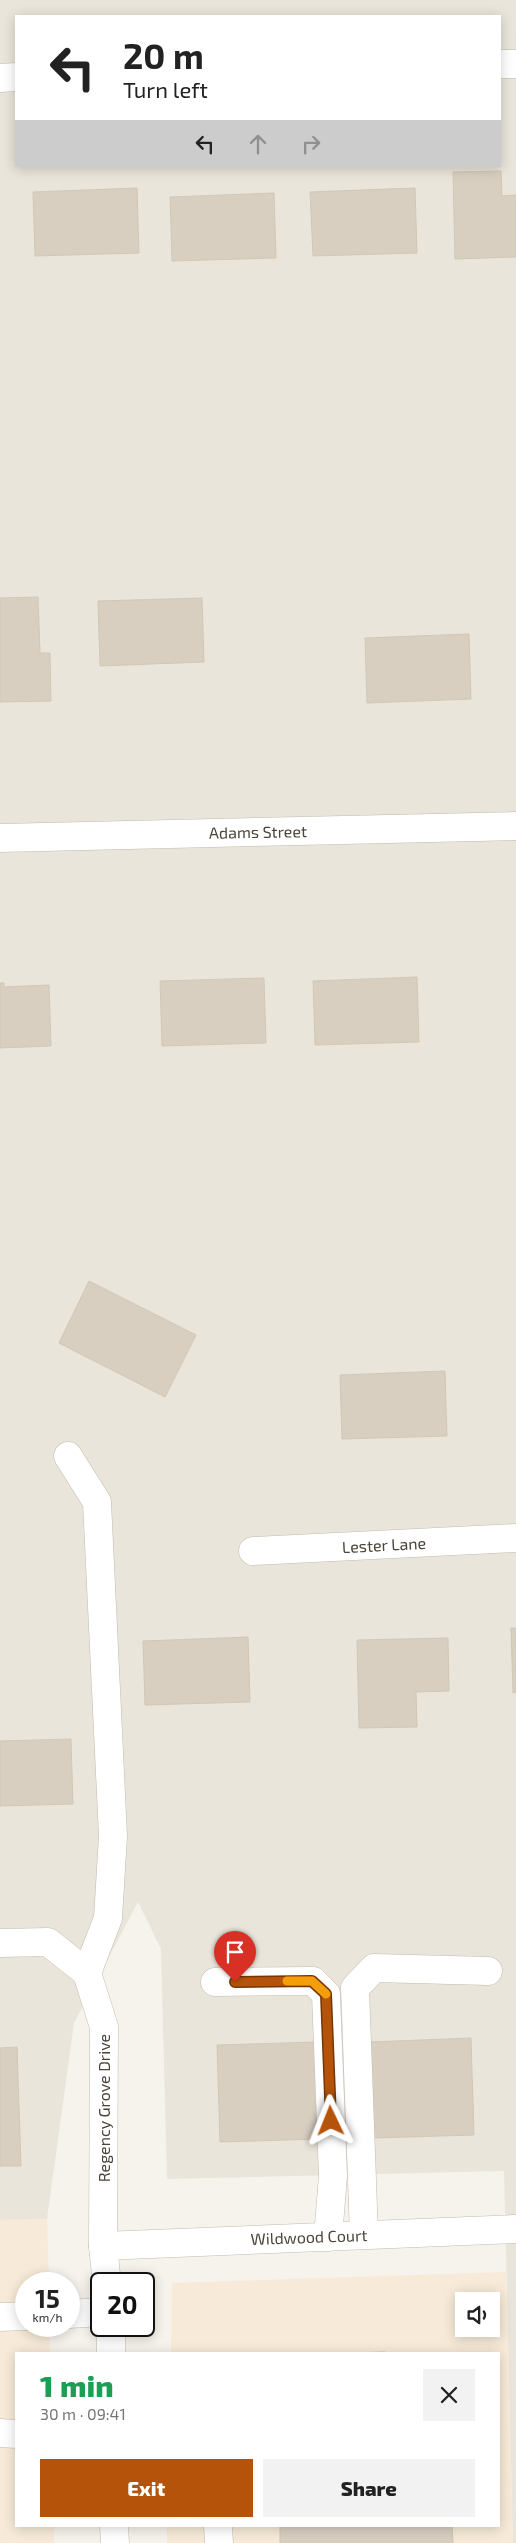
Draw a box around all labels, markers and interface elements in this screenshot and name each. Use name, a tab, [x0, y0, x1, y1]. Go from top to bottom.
text: 20 m	[123, 34, 204, 76]
icon: left	[40, 35, 105, 100]
text: Turn left	[123, 76, 208, 102]
icon: left	[191, 130, 219, 158]
icon: ahead	[244, 130, 272, 158]
icon: right	[297, 130, 325, 158]
street label: Adams Street	[209, 821, 307, 842]
street label: Lester Lane	[341, 1533, 426, 1556]
pin	[214, 1931, 256, 1982]
icon: arrive	[221, 1938, 249, 1966]
street label: Regency Grove Drive	[94, 2034, 113, 2182]
position arrow	[304, 2094, 356, 2146]
street label: Wildwood Court	[250, 2225, 368, 2248]
speed limit sign: 20	[90, 2272, 155, 2337]
text: 15	[35, 2283, 60, 2313]
map controls	[455, 2292, 500, 2337]
button: sound	[455, 2292, 500, 2337]
text: km/h	[33, 2310, 62, 2324]
text: 1 min	[40, 2367, 114, 2403]
button: close	[423, 2369, 475, 2421]
text: 30 m · 09:41	[40, 2404, 126, 2423]
button: Exit	[40, 2459, 253, 2517]
button: Share	[263, 2459, 475, 2517]

